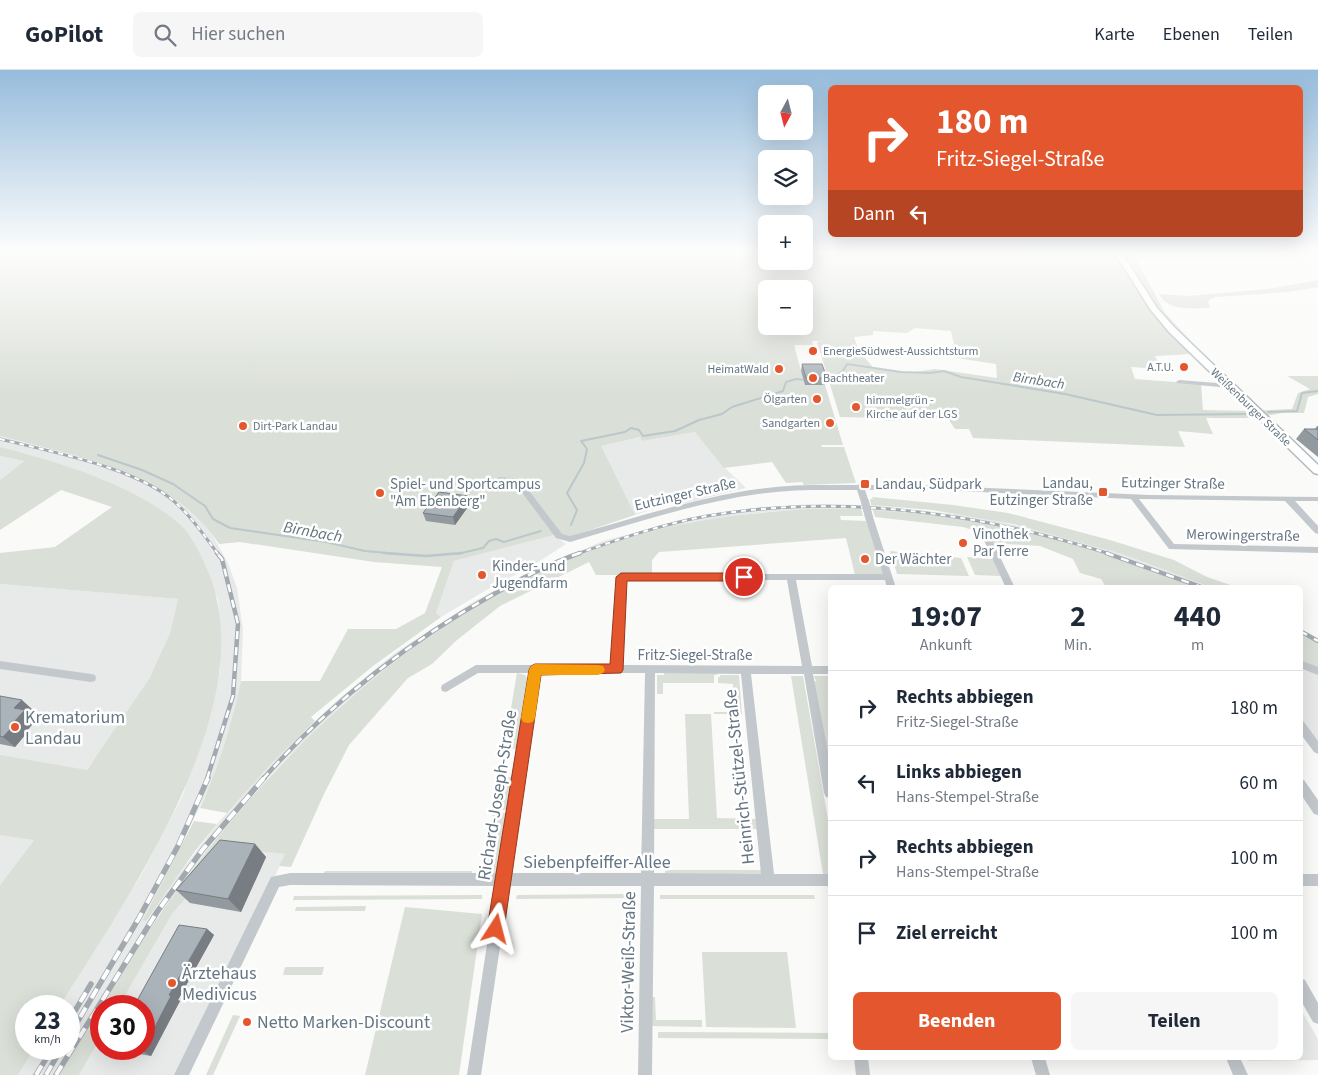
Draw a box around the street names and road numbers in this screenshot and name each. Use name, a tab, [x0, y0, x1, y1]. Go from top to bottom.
street label: Weißenburger Straße	[1206, 364, 1295, 450]
street label: Eutzinger Straße	[1121, 472, 1225, 495]
street label: Eutzinger Straße	[632, 473, 738, 516]
street label: Merowingerstraße	[1186, 524, 1300, 547]
street label: Fritz-Siegel-Straße	[638, 645, 752, 666]
street label: Heinrich-Stützel-Straße	[718, 688, 761, 866]
street label: Richard-Joseph-Straße	[472, 708, 523, 882]
street label: Siebenpfeiffer-Allee	[523, 850, 671, 875]
street label: Viktor-Weiß-Straße	[615, 891, 642, 1033]

